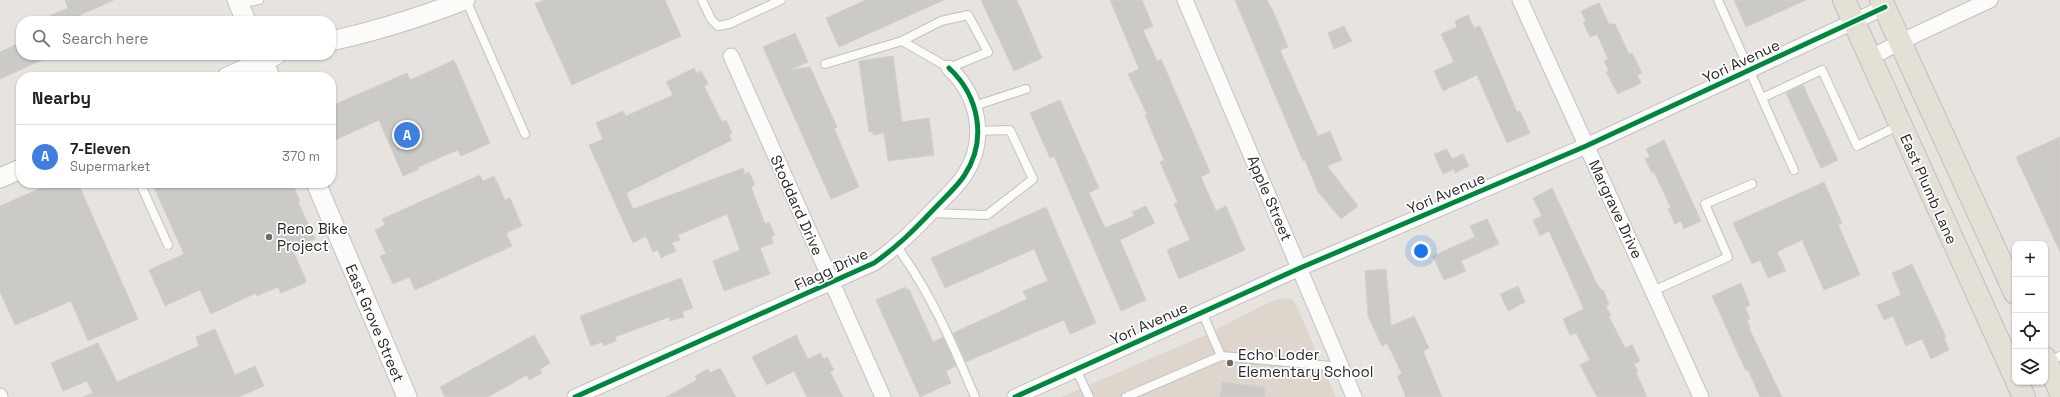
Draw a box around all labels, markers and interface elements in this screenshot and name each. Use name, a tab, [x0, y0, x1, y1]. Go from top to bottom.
search box	[16, 16, 336, 60]
icon: search	[30, 27, 52, 49]
text: Search here	[62, 29, 148, 48]
street label: Yori Avenue	[1699, 35, 1783, 87]
text: Nearby	[32, 87, 91, 109]
pin: A	[394, 120, 420, 150]
street label: East Plumb Lane	[1896, 131, 1962, 247]
text: 7-Eleven	[70, 139, 131, 158]
text: A	[41, 148, 49, 165]
text: 370 m	[282, 148, 320, 165]
street label: Stoddard Drive	[766, 152, 828, 258]
street label: Apple Street	[1243, 152, 1297, 244]
street label: Margrave Drive	[1585, 157, 1647, 261]
text: Supermarket	[70, 158, 151, 175]
street label: Yori Avenue	[1404, 168, 1488, 218]
place label: Reno Bike Project	[277, 219, 348, 255]
marker: Reno Bike Project	[264, 232, 274, 242]
your location	[1411, 241, 1431, 261]
map controls	[2012, 241, 2048, 385]
button: +	[2012, 241, 2048, 277]
street label: Flagg Drive	[791, 244, 871, 294]
street label: East Grove Street	[342, 261, 408, 385]
button: −	[2012, 277, 2048, 313]
street label: Yori Avenue	[1107, 297, 1191, 349]
button: locate	[2012, 313, 2048, 349]
place label: Echo Loder Elementary School	[1238, 345, 1374, 381]
button: layers	[2012, 349, 2048, 385]
marker: Echo Loder Elementary School	[1225, 358, 1235, 368]

